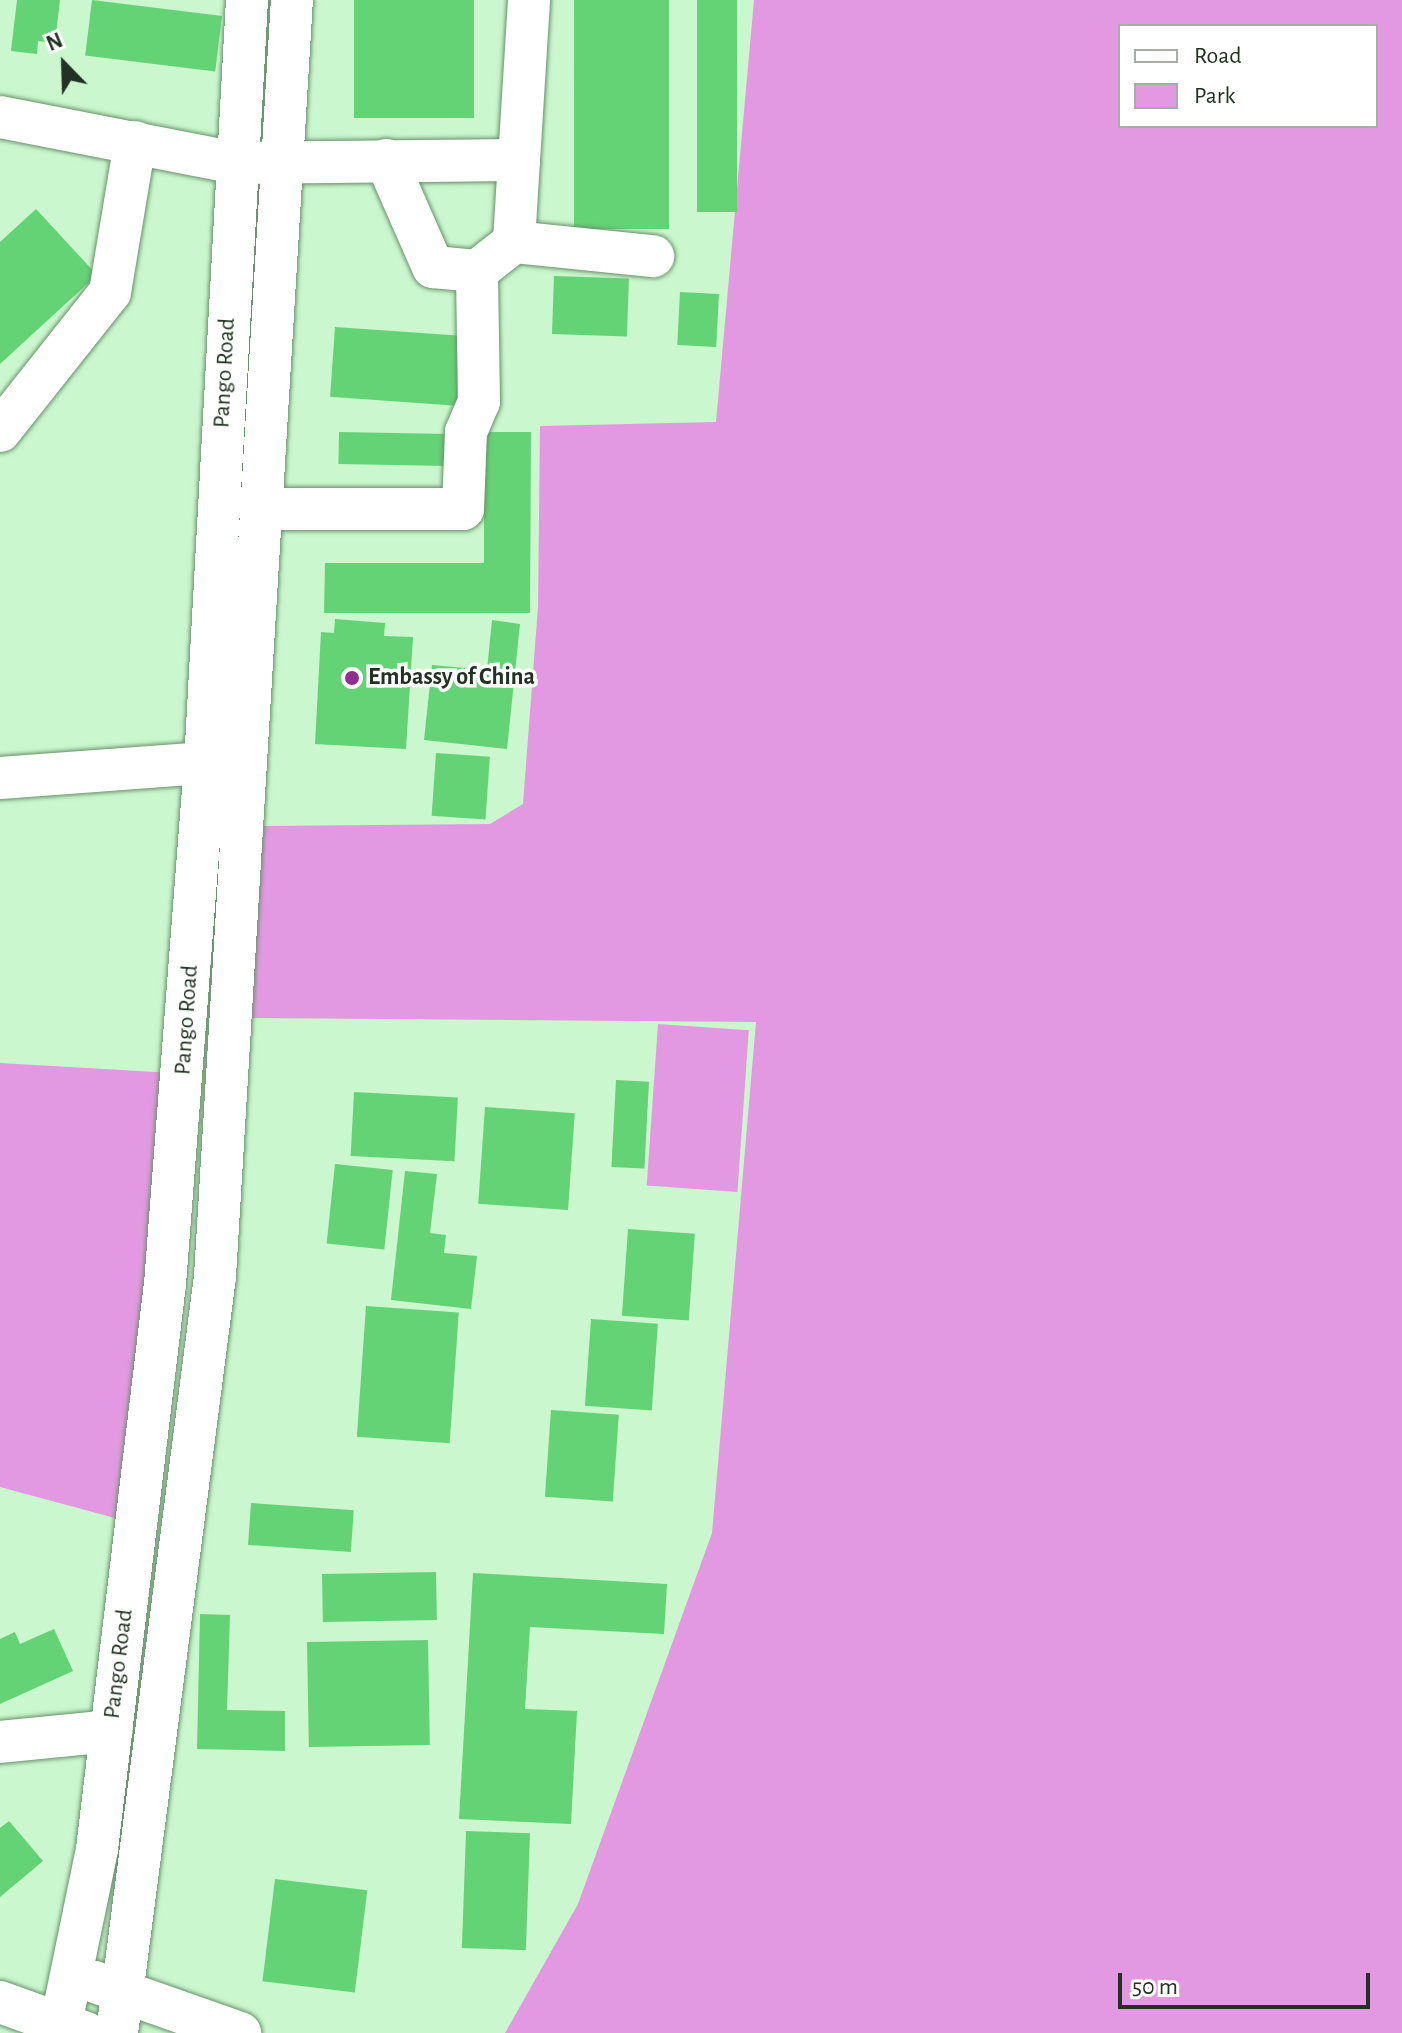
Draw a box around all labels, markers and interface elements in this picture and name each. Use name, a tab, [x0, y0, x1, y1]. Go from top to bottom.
north arrow	[24, 24, 104, 104]
legend	[1118, 24, 1378, 128]
text: N	[43, 29, 66, 55]
text: Road	[1194, 44, 1242, 68]
text: Park	[1194, 84, 1235, 108]
street label: Pango Road	[208, 317, 242, 429]
place label: Embassy of China	[368, 664, 535, 692]
marker: Embassy of China	[343, 669, 361, 687]
street label: Pango Road	[169, 964, 205, 1076]
street label: Pango Road	[98, 1608, 140, 1720]
scale bar	[1122, 1957, 1374, 2007]
text: 50 m	[1132, 1975, 1178, 1999]

